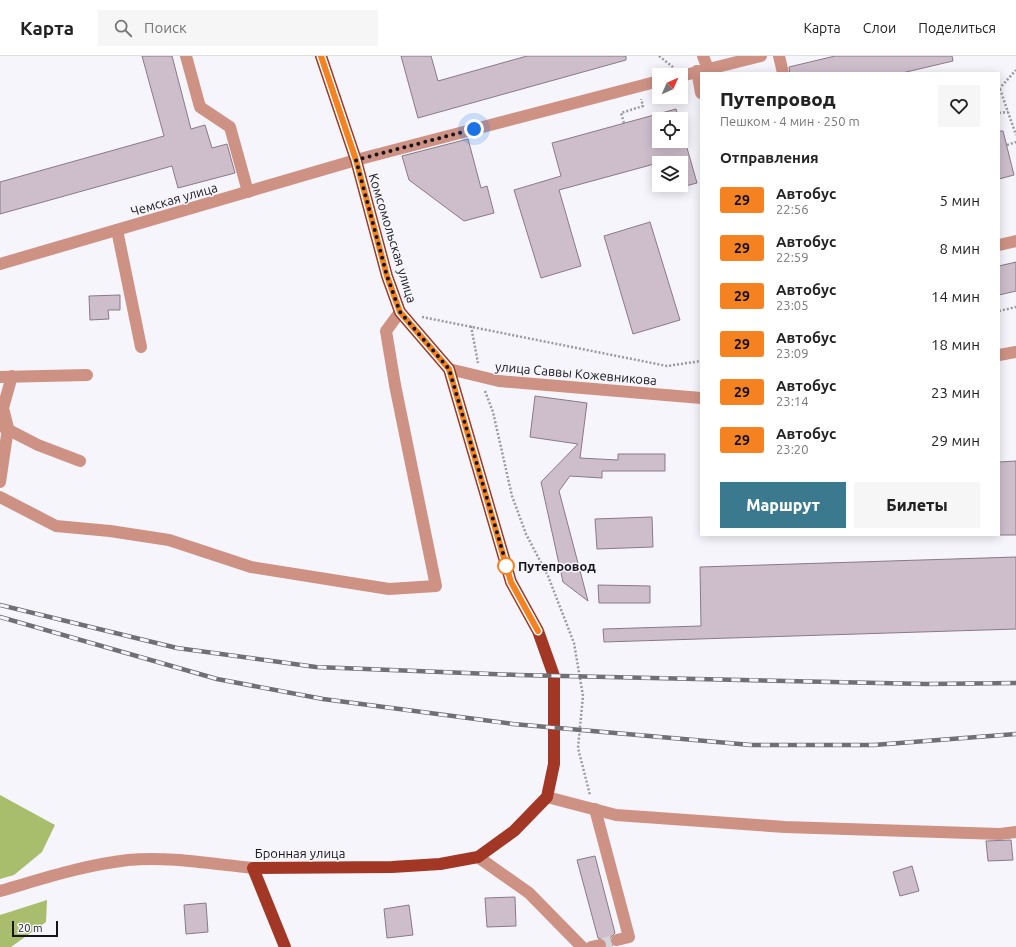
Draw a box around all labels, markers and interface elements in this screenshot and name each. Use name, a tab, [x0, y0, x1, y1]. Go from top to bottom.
search box	[98, 10, 378, 46]
text: Карта	[20, 17, 74, 39]
icon: search	[112, 17, 134, 39]
text: Поиск	[144, 19, 187, 36]
text: Карта	[803, 20, 841, 36]
text: Слои	[863, 20, 896, 36]
text: Поделиться	[918, 20, 996, 36]
north arrow	[652, 68, 688, 104]
map controls	[652, 68, 688, 192]
button: heart	[938, 85, 980, 127]
text: Путепровод	[720, 88, 836, 110]
button: locate	[652, 112, 688, 148]
text: Пешком · 4 мин · 250 m	[720, 114, 860, 128]
your location	[464, 119, 484, 139]
text: Отправления	[720, 149, 819, 166]
button: layers	[652, 156, 688, 192]
street label: Комсомольская улица	[367, 171, 419, 305]
street label: Чемская улица	[129, 180, 219, 218]
text: Автобус	[776, 185, 836, 202]
text: 29	[734, 192, 750, 208]
text: 5 мин	[940, 192, 980, 209]
text: 22:56	[776, 202, 809, 216]
text: Автобус	[776, 233, 836, 250]
text: 29	[734, 240, 750, 256]
text: 8 мин	[940, 240, 980, 257]
text: 22:59	[776, 250, 809, 264]
text: Автобус	[776, 281, 836, 298]
text: 29	[734, 288, 750, 304]
text: 14 мин	[931, 288, 980, 305]
text: 23:05	[776, 298, 809, 312]
text: Автобус	[776, 329, 836, 346]
text: 29	[734, 336, 750, 352]
text: 18 мин	[931, 336, 980, 353]
text: 23:09	[776, 346, 809, 360]
street label: улица Саввы Кожевникова	[494, 359, 658, 387]
text: Автобус	[776, 377, 836, 394]
text: 29	[734, 384, 750, 400]
text: 23 мин	[931, 384, 980, 401]
text: 23:14	[776, 394, 809, 408]
text: Автобус	[776, 425, 836, 442]
text: 29	[734, 432, 750, 448]
text: 29 мин	[931, 432, 980, 449]
text: 23:20	[776, 442, 809, 456]
button: Маршрут	[720, 482, 846, 528]
button: Билеты	[854, 482, 980, 528]
marker: Путепровод	[497, 557, 515, 575]
place label: Путепровод	[518, 559, 596, 573]
street label: Бронная улица	[255, 846, 345, 860]
scale bar	[12, 919, 58, 938]
text: 20 m	[18, 922, 42, 934]

